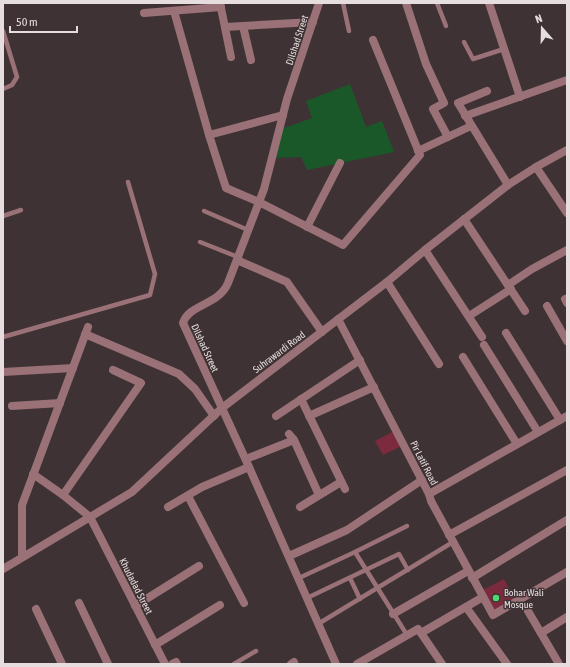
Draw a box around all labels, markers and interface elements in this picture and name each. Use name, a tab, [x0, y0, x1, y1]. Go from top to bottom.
scale bar	[10, 8, 77, 34]
north arrow	[522, 8, 562, 48]
text: N	[533, 12, 544, 25]
street label: Dilshad Street	[284, 14, 310, 66]
text: 50 m	[16, 15, 38, 29]
street label: Dilshad Street	[189, 322, 221, 374]
street label: Suhrawardi Road	[251, 329, 307, 375]
street label: Pir Latif Road	[408, 439, 440, 487]
street label: Khudadad Street	[117, 556, 155, 616]
place label: Bohar Wali Mosque	[504, 587, 544, 610]
marker: Bohar Wali Mosque	[491, 593, 501, 603]

